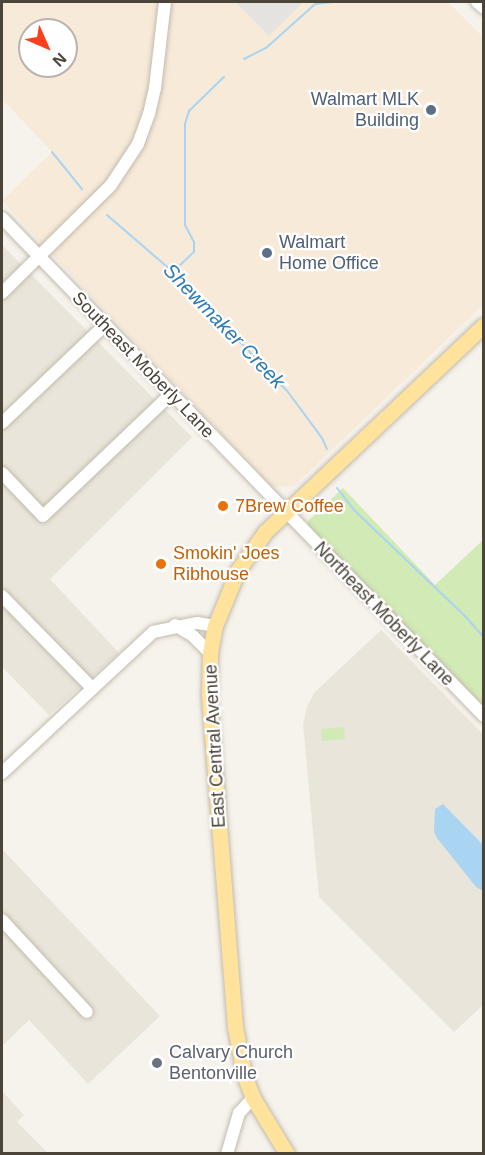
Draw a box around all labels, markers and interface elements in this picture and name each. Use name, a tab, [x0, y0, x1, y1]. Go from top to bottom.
north arrow	[18, 18, 78, 78]
text: N	[50, 50, 70, 70]
place label: Walmart MLK Building	[311, 89, 419, 132]
marker: Walmart MLK Building	[424, 103, 438, 117]
place label: Walmart Home Office	[279, 232, 379, 274]
marker: Walmart Home Office	[260, 246, 274, 260]
water label: Shewmaker Creek	[158, 258, 290, 394]
street label: Southeast Moberly Lane	[67, 287, 219, 443]
place label: 7Brew Coffee	[235, 495, 344, 517]
marker: 7Brew Coffee	[216, 499, 230, 513]
street label: Northeast Moberly Lane	[310, 537, 458, 691]
place label: Smokin' Joes Ribhouse	[173, 543, 279, 586]
marker: Smokin' Joes Ribhouse	[154, 557, 168, 571]
street label: East Central Avenue	[200, 663, 230, 829]
place label: Calvary Church Bentonville	[169, 1042, 293, 1084]
marker: Calvary Church Bentonville	[150, 1056, 164, 1070]

